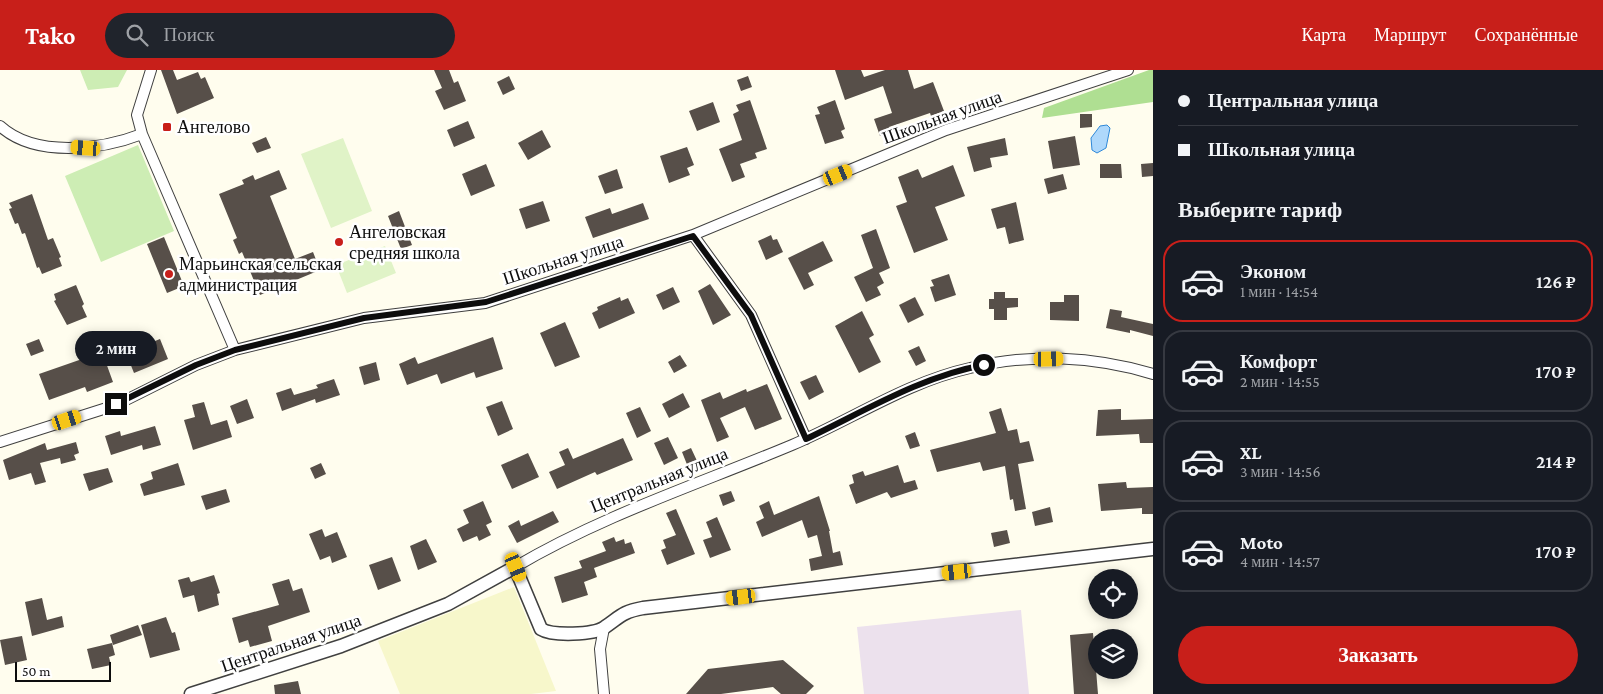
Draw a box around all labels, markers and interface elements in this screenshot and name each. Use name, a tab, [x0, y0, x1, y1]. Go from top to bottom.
search box	[105, 13, 455, 58]
icon: search	[123, 21, 151, 49]
text: Tako	[25, 22, 75, 49]
text: Поиск	[163, 24, 215, 45]
text: Карта	[1301, 25, 1346, 45]
text: Маршрут	[1374, 25, 1446, 45]
text: Сохранённые	[1474, 25, 1578, 45]
street label: Школьная улица	[880, 86, 1004, 148]
text: Центральная улица	[1208, 90, 1378, 111]
place label: Ангелово	[177, 117, 250, 137]
marker: Ангелово	[161, 121, 173, 133]
car	[70, 139, 101, 157]
text: Школьная улица	[1208, 139, 1355, 160]
car	[821, 162, 854, 188]
text: Выберите тариф	[1178, 197, 1342, 222]
place label: Ангеловская средняя школа	[349, 222, 460, 263]
street label: Школьная улица	[500, 231, 626, 289]
marker: Ангеловская средняя школа	[333, 236, 345, 248]
place label: Марьинская сельская администрация	[179, 254, 342, 295]
icon: car	[1180, 259, 1225, 304]
text: Эконом	[1240, 261, 1306, 282]
marker: Марьинская сельская администрация	[163, 268, 175, 280]
text: 126 ₽	[1536, 271, 1576, 292]
text: 1 мин · 14:54	[1240, 283, 1318, 300]
callout: 2 мин	[75, 332, 157, 366]
text: 2 мин	[96, 340, 136, 357]
icon: car	[1180, 349, 1225, 394]
car	[1033, 351, 1064, 367]
text: Комфорт	[1240, 351, 1317, 372]
route start	[973, 354, 995, 376]
text: 170 ₽	[1535, 361, 1576, 382]
text: 2 мин · 14:55	[1240, 373, 1320, 390]
route end	[105, 393, 127, 415]
car	[50, 408, 83, 432]
icon: car	[1180, 439, 1225, 484]
text: XL	[1240, 442, 1262, 463]
street label: Центральная улица	[587, 443, 731, 517]
text: 214 ₽	[1536, 451, 1576, 472]
text: 3 мин · 14:56	[1240, 463, 1321, 480]
icon: car	[1180, 529, 1225, 574]
text: Moto	[1240, 532, 1283, 553]
text: 170 ₽	[1535, 541, 1576, 562]
car	[503, 550, 528, 584]
text: 4 мин · 14:57	[1240, 553, 1320, 570]
car	[941, 563, 972, 581]
map controls	[1088, 569, 1138, 679]
button: locate	[1088, 569, 1138, 619]
car	[725, 588, 756, 606]
street label: Центральная улица	[218, 610, 364, 676]
button: Заказать	[1178, 626, 1578, 684]
button: layers	[1088, 629, 1138, 679]
scale bar	[15, 659, 111, 682]
text: 50 m	[22, 663, 50, 679]

